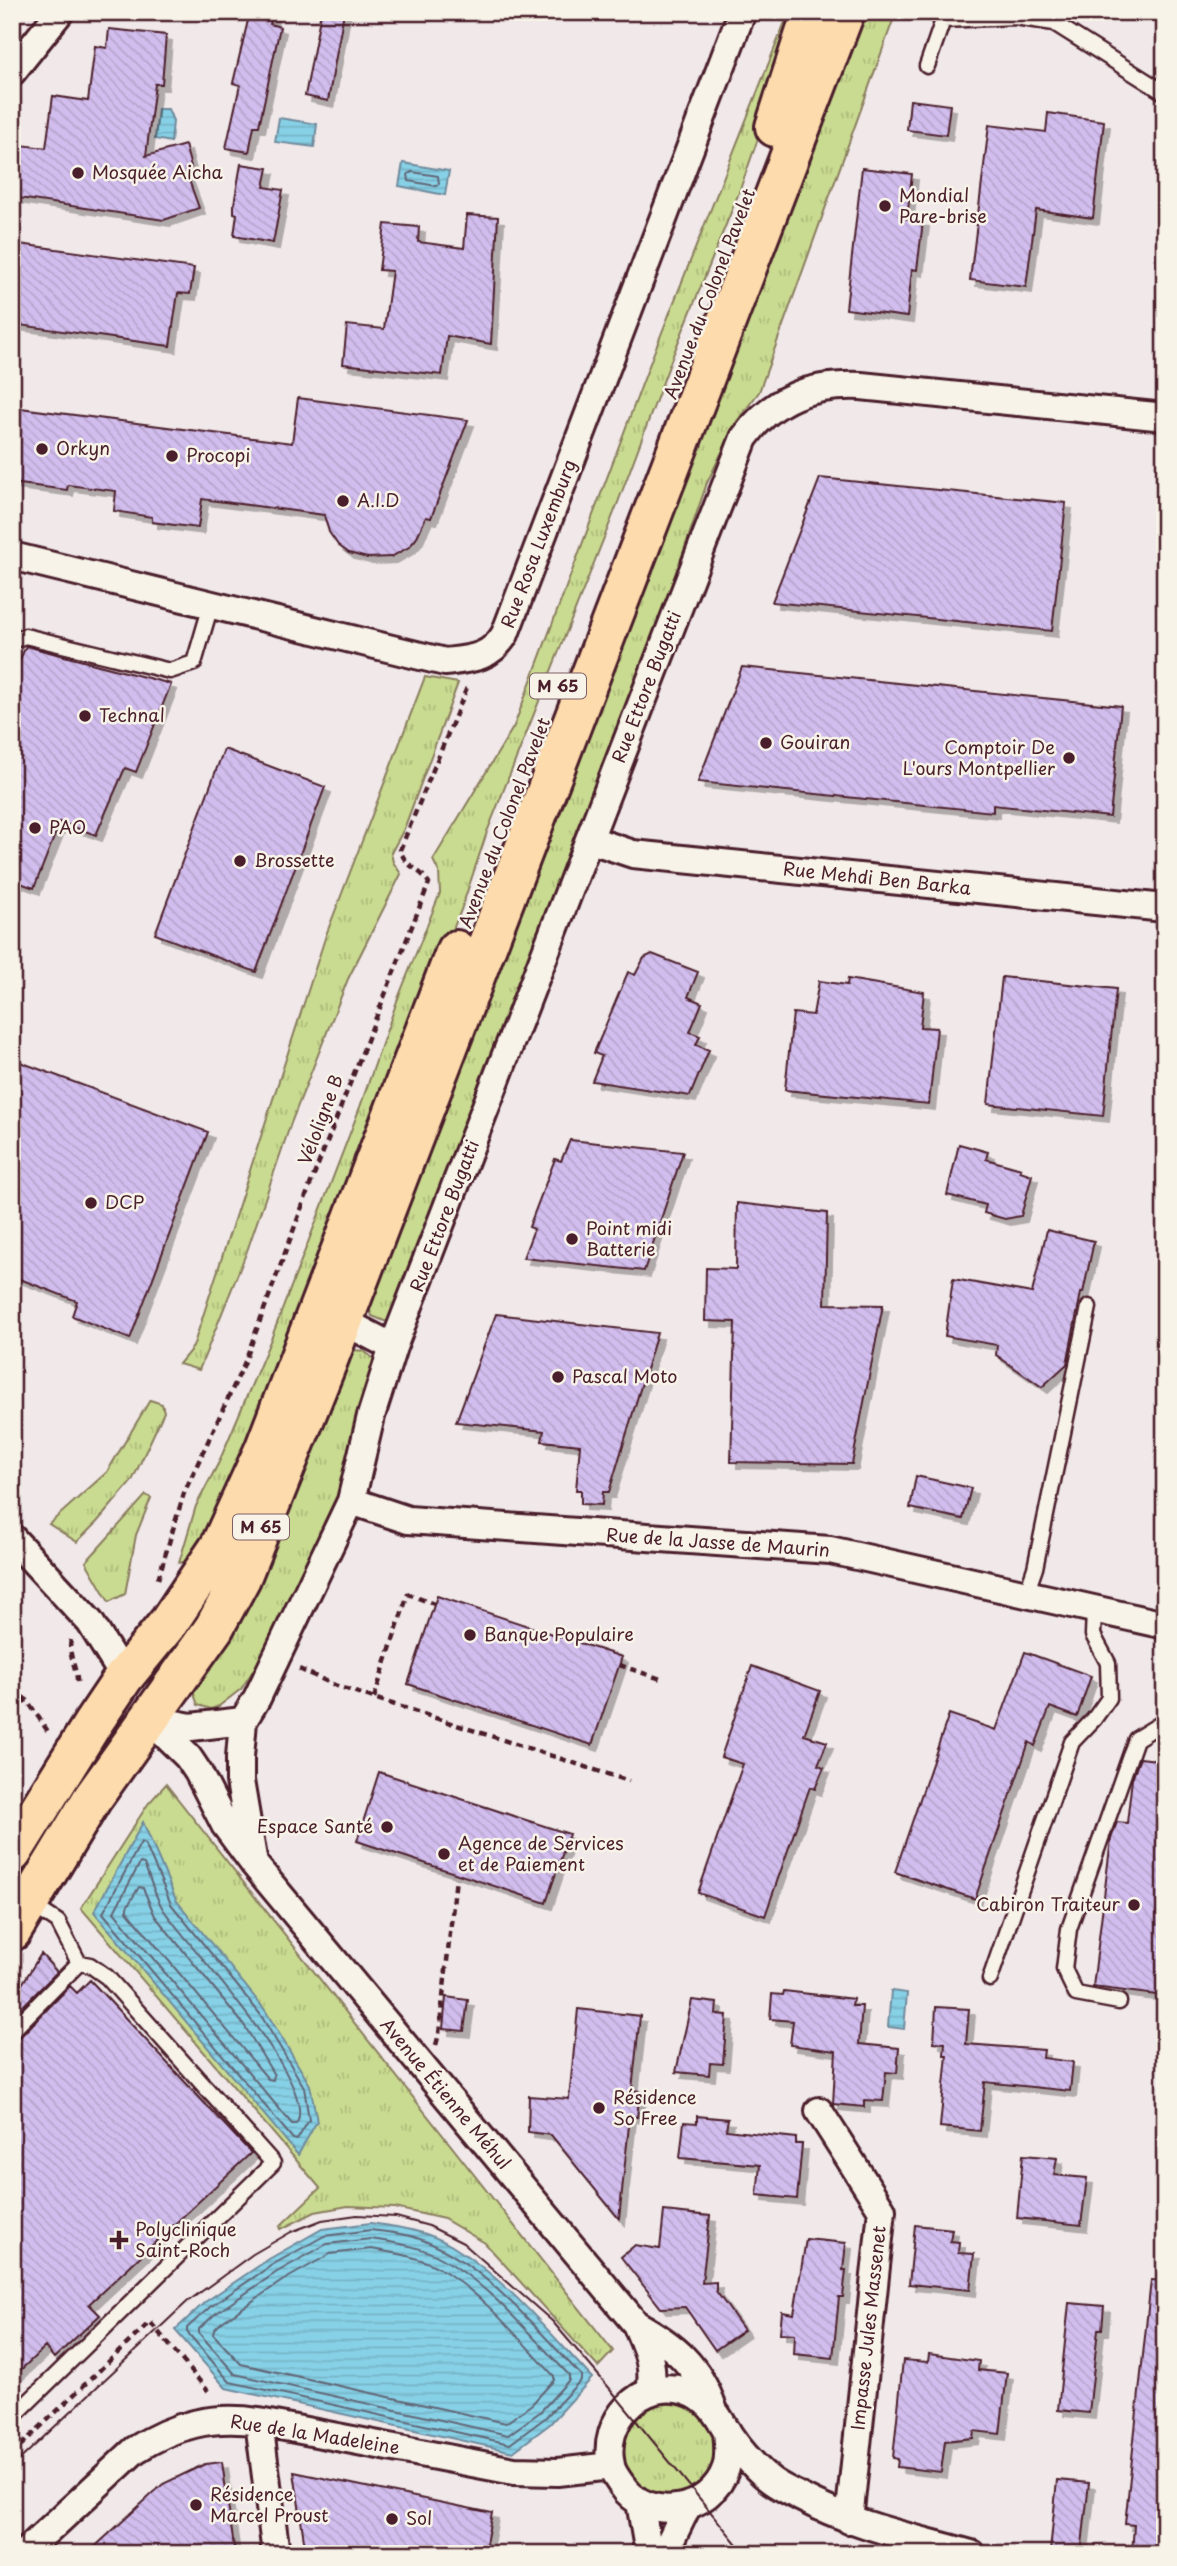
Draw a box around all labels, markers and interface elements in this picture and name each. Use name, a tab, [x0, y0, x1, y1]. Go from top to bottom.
place label: Mosquée Aicha	[92, 158, 224, 185]
marker: Mosquée Aicha	[70, 165, 86, 181]
place label: Mondial Pare-brise	[899, 181, 987, 229]
street label: Avenue du Colonel Pavelet	[656, 184, 761, 403]
marker: Mondial Pare-brise	[877, 198, 893, 214]
place label: Orkyn	[56, 434, 110, 461]
marker: Orkyn	[34, 441, 50, 457]
place label: Procopi	[186, 441, 250, 468]
marker: Procopi	[164, 448, 180, 464]
street label: Rue Rosa Luxemburg	[493, 455, 582, 632]
place label: A.I.D	[357, 486, 400, 513]
marker: A.I.D	[335, 493, 351, 509]
street label: Rue Ettore Bugatti	[604, 607, 687, 766]
road number: M 65	[530, 674, 586, 698]
place label: Technal	[99, 701, 165, 728]
marker: Technal	[77, 708, 93, 724]
street label: Avenue du Colonel Pavelet	[451, 713, 556, 932]
place label: Gouiran	[780, 728, 850, 755]
place label: Comptoir De L'ours Montpellier	[902, 733, 1056, 781]
marker: Gouiran	[758, 735, 774, 751]
marker: Comptoir De L'ours Montpellier	[1061, 750, 1077, 766]
place label: PAO	[49, 813, 86, 840]
marker: PAO	[27, 820, 43, 836]
place label: Brossette	[254, 846, 335, 873]
marker: Brossette	[232, 853, 248, 869]
street label: Rue Mehdi Ben Barka	[782, 854, 973, 901]
street label: Véloligne B	[290, 1070, 349, 1168]
street label: Rue Ettore Bugatti	[402, 1136, 485, 1295]
place label: DCP	[105, 1188, 144, 1215]
marker: DCP	[83, 1195, 99, 1211]
place label: Point midi Batterie	[586, 1214, 672, 1262]
marker: Point midi Batterie	[564, 1231, 580, 1247]
place label: Pascal Moto	[572, 1362, 678, 1389]
marker: Pascal Moto	[550, 1369, 566, 1385]
road number: M 65	[233, 1514, 289, 1540]
street label: Rue de la Jasse de Maurin	[605, 1520, 831, 1563]
place label: Banque Populaire	[484, 1620, 634, 1647]
marker: Banque Populaire	[462, 1627, 478, 1643]
place label: Espace Santé	[257, 1812, 373, 1839]
marker: Espace Santé	[379, 1819, 395, 1835]
place label: Agence de Services et de Paiement	[458, 1829, 624, 1877]
marker: Agence de Services et de Paiement	[436, 1846, 452, 1862]
place label: Cabiron Traiteur	[976, 1890, 1121, 1917]
marker: Cabiron Traiteur	[1126, 1897, 1142, 1913]
street label: Avenue Étienne Méhul	[375, 2011, 518, 2175]
place label: Résidence So Free	[613, 2083, 697, 2131]
marker: Résidence So Free	[591, 2100, 607, 2116]
place label: Polyclinique Saint-Roch	[135, 2215, 237, 2263]
street label: Impasse Jules Massenet	[843, 2224, 892, 2431]
marker: Polyclinique Saint-Roch	[109, 2230, 129, 2250]
street label: Rue de la Madeleine	[229, 2407, 402, 2460]
place label: Résidence Marcel Proust	[210, 2480, 328, 2528]
marker: Résidence Marcel Proust	[188, 2497, 204, 2513]
place label: Sol	[406, 2504, 432, 2531]
marker: Sol	[384, 2511, 400, 2527]

